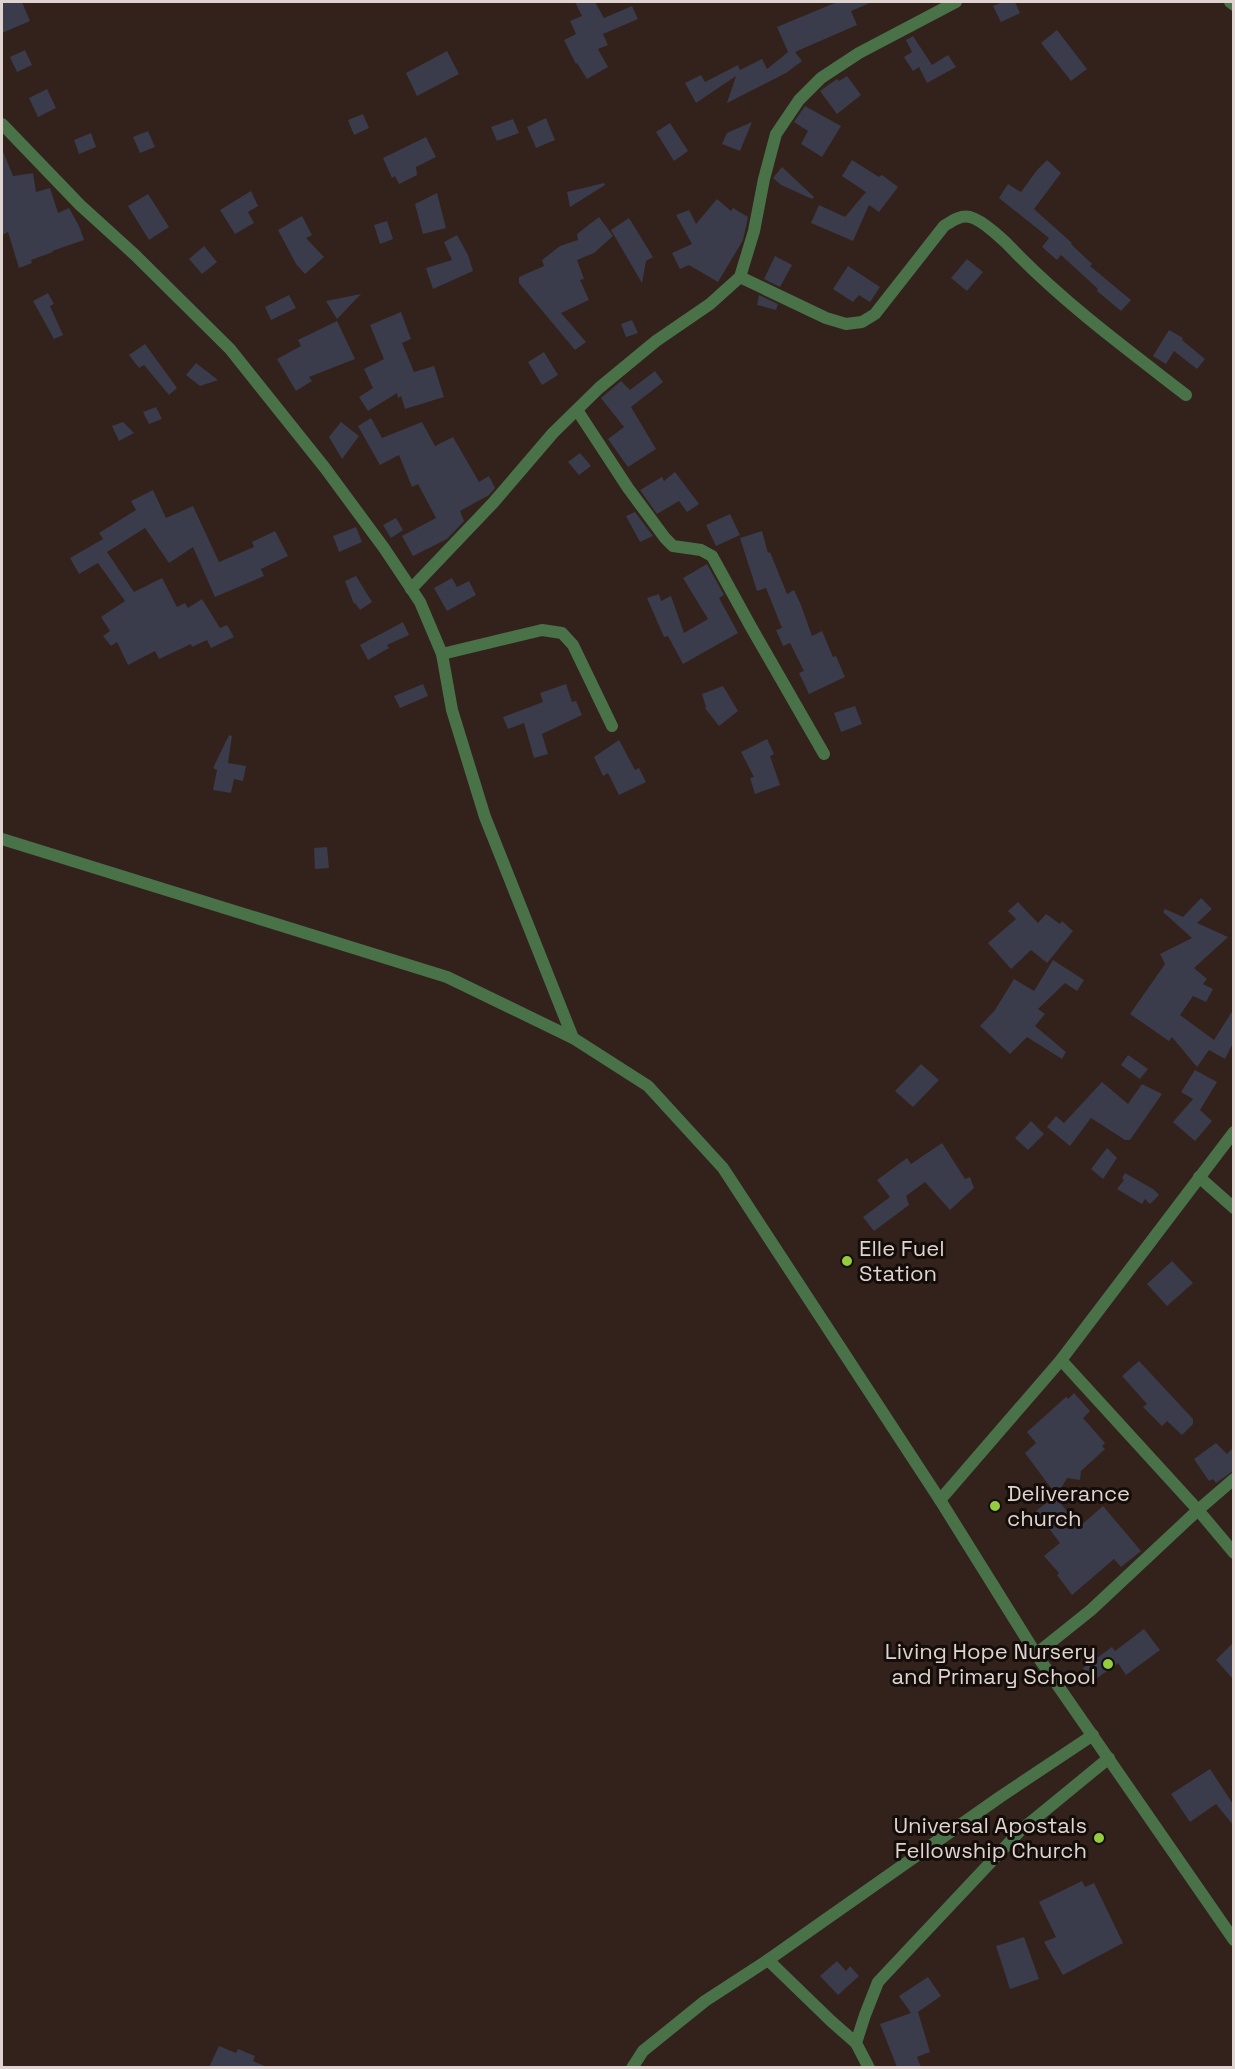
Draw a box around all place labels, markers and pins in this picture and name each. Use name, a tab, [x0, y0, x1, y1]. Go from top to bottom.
place label: Elle Fuel Station	[859, 1234, 945, 1287]
marker: Elle Fuel Station	[840, 1254, 854, 1268]
place label: Deliverance church	[1007, 1479, 1130, 1532]
marker: Deliverance church	[988, 1499, 1002, 1513]
place label: Living Hope Nursery and Primary School	[885, 1637, 1096, 1690]
marker: Living Hope Nursery and Primary School	[1101, 1657, 1115, 1671]
place label: Universal Apostals Fellowship Church	[893, 1811, 1087, 1864]
marker: Universal Apostals Fellowship Church	[1092, 1831, 1106, 1845]

